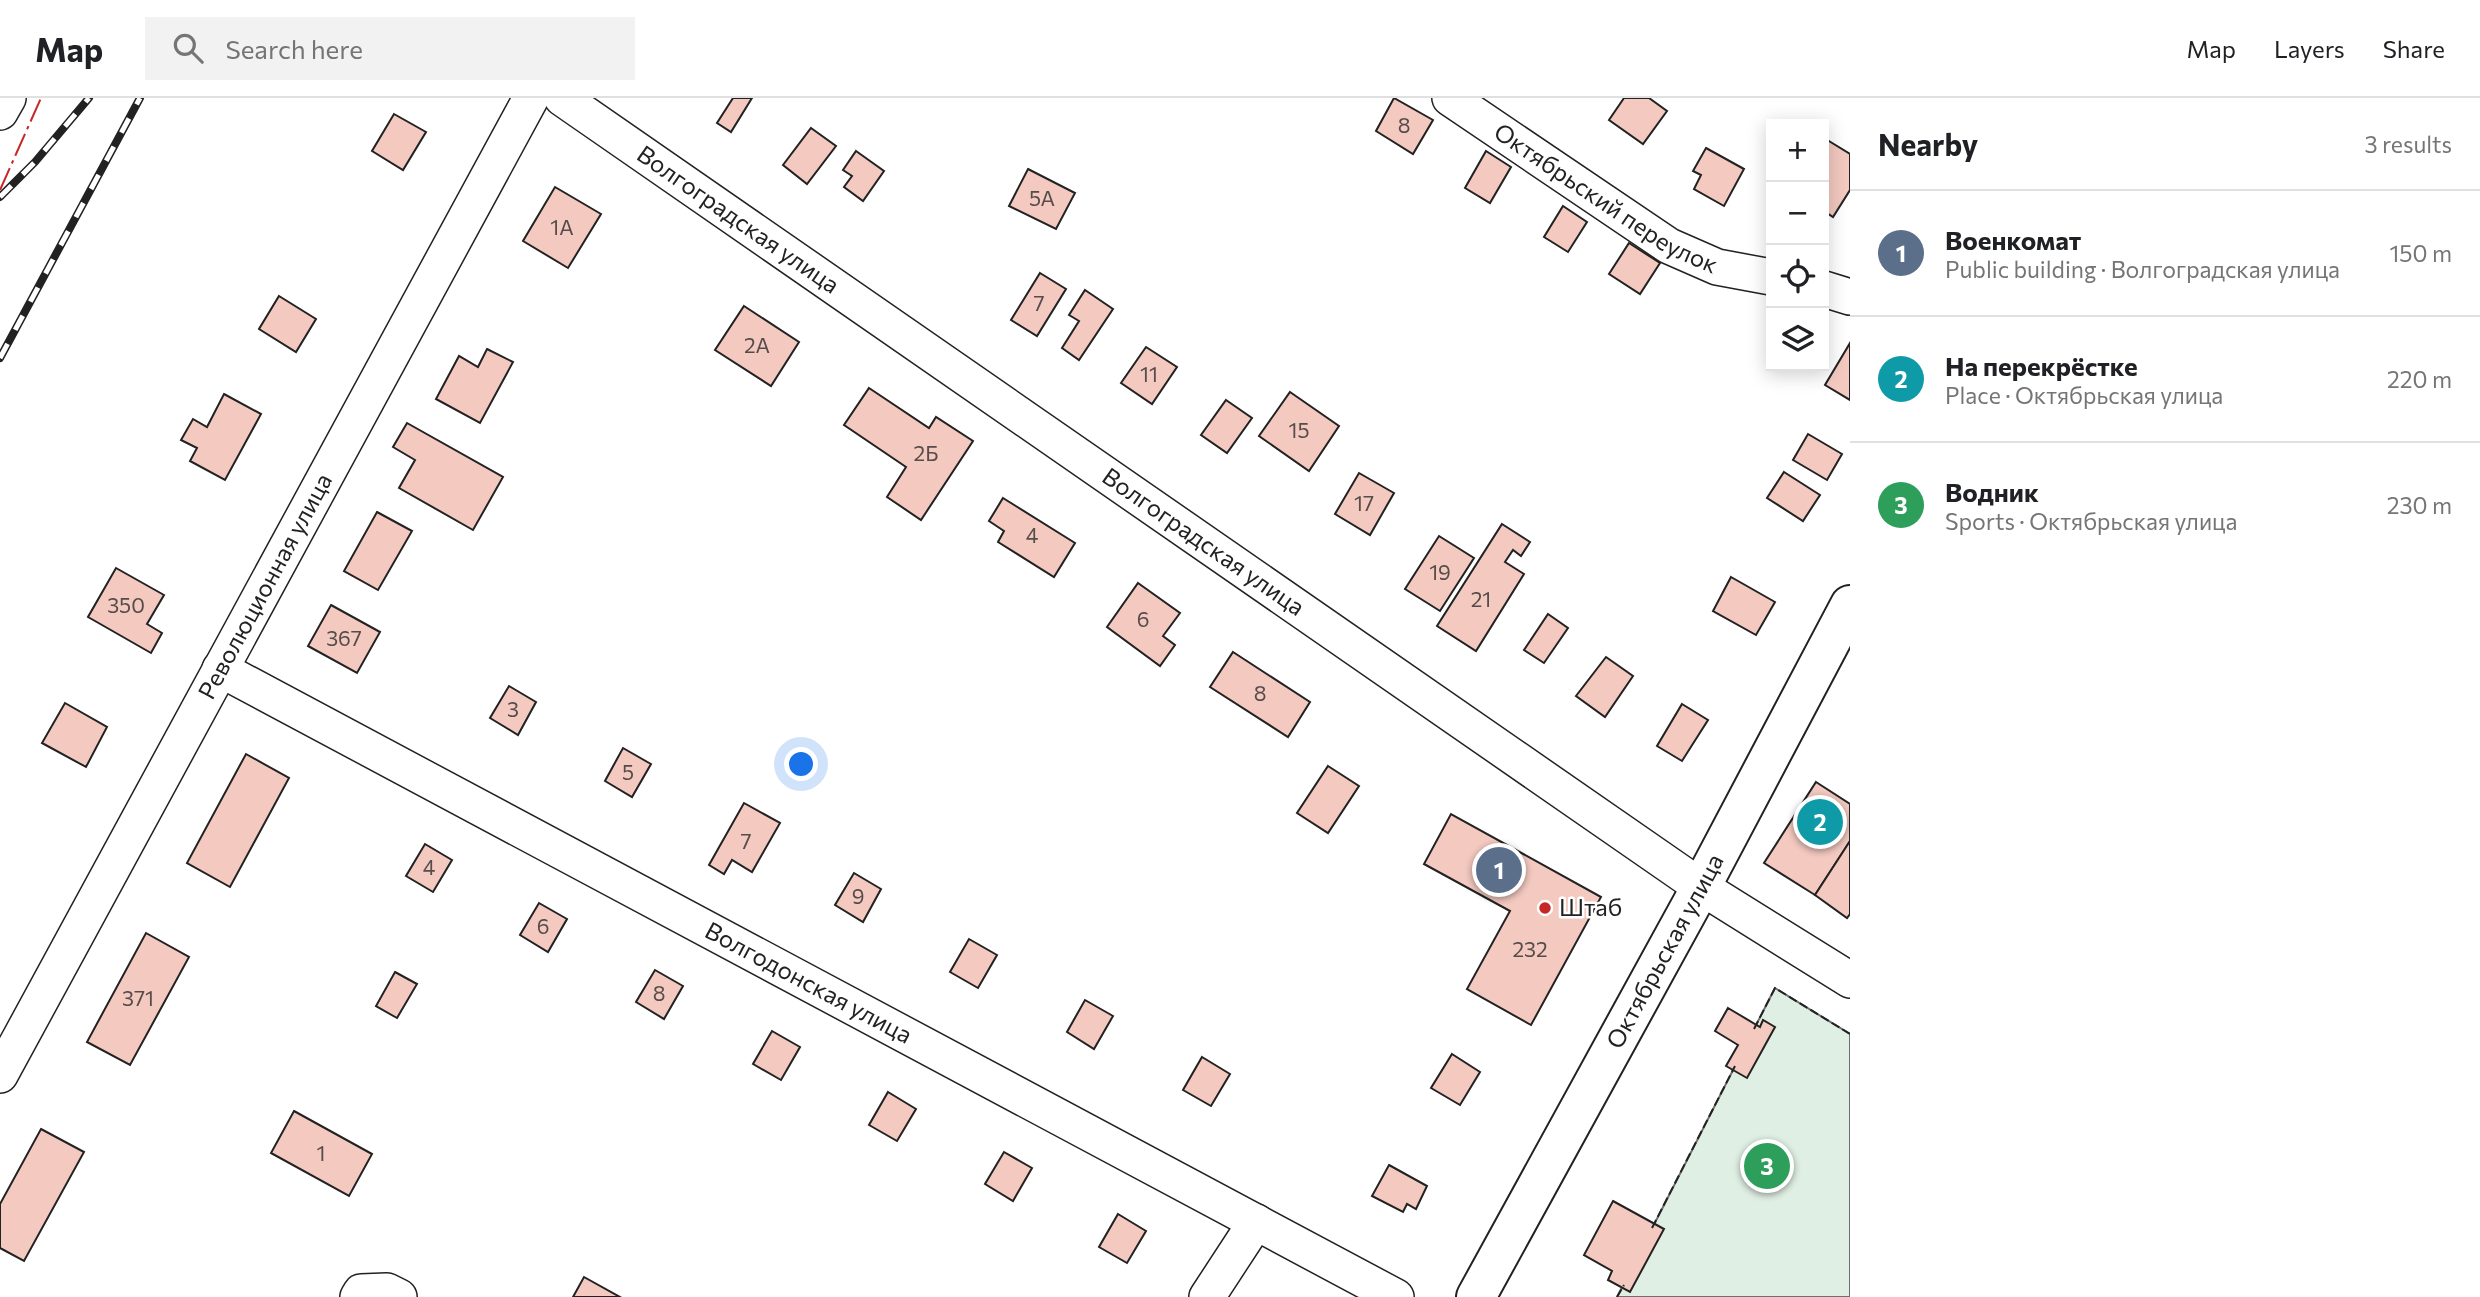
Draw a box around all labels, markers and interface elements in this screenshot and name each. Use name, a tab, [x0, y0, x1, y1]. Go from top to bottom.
search box	[145, 17, 635, 80]
text: Map	[35, 28, 103, 69]
icon: search	[169, 29, 207, 67]
text: Search here	[225, 33, 363, 64]
text: Map	[2187, 34, 2236, 63]
text: Layers	[2274, 34, 2345, 63]
text: Share	[2383, 34, 2445, 63]
house number: 8	[1398, 112, 1410, 137]
street label: Октябрьский переулок	[1489, 116, 1723, 279]
map controls	[1766, 119, 1829, 371]
button: +	[1766, 119, 1829, 182]
text: Nearby	[1878, 125, 1978, 162]
text: 3 results	[2365, 130, 2452, 158]
street label: Волгоградская улица	[632, 139, 845, 299]
button: −	[1766, 182, 1829, 245]
house number: 5А	[1029, 185, 1055, 210]
house number: 1А	[550, 214, 574, 239]
text: Военкомат	[1945, 224, 2081, 255]
text: 1	[1896, 239, 1906, 267]
text: 150 m	[2389, 239, 2452, 267]
button: locate	[1766, 245, 1829, 308]
text: Public building · Волгоградская улица	[1945, 255, 2340, 283]
house number: 7	[1033, 290, 1045, 315]
button: layers	[1766, 308, 1829, 371]
house number: 2А	[744, 332, 770, 357]
text: На перекрёстке	[1945, 350, 2138, 381]
house number: 11	[1140, 361, 1158, 386]
text: 2	[1894, 365, 1908, 393]
text: 220 m	[2387, 365, 2452, 393]
text: Place · Октябрьская улица	[1945, 381, 2223, 409]
house number: 15	[1288, 417, 1310, 442]
house number: 2Б	[914, 440, 938, 465]
street label: Волгоградская улица	[1097, 461, 1311, 621]
street label: Революционная улица	[191, 468, 337, 704]
text: Водник	[1945, 476, 2039, 507]
house number: 17	[1354, 490, 1374, 515]
text: 3	[1894, 491, 1908, 519]
text: 230 m	[2387, 491, 2452, 519]
text: Sports · Октябрьская улица	[1945, 507, 2237, 535]
house number: 4	[1026, 522, 1039, 547]
house number: 19	[1429, 559, 1451, 584]
house number: 21	[1471, 586, 1491, 611]
house number: 350	[107, 592, 145, 617]
house number: 6	[1137, 606, 1149, 631]
house number: 367	[326, 625, 362, 650]
house number: 8	[1254, 680, 1266, 705]
house number: 3	[507, 696, 519, 721]
your location	[784, 747, 818, 781]
house number: 5	[622, 759, 634, 784]
pin: 2	[1797, 796, 1843, 848]
house number: 7	[740, 828, 752, 853]
pin: 1	[1476, 844, 1522, 896]
street label: Октябрьская улица	[1599, 849, 1729, 1053]
house number: 4	[423, 854, 436, 879]
house number: 9	[852, 883, 864, 908]
place label: Штаб	[1559, 892, 1622, 921]
marker: Штаб	[1537, 900, 1553, 916]
house number: 6	[537, 913, 549, 938]
street label: Волгодонская улица	[701, 915, 917, 1049]
house number: 232	[1512, 936, 1548, 961]
house number: 8	[653, 980, 665, 1005]
house number: 371	[122, 985, 154, 1010]
house number: 1	[317, 1140, 325, 1165]
pin: 3	[1744, 1140, 1790, 1192]

